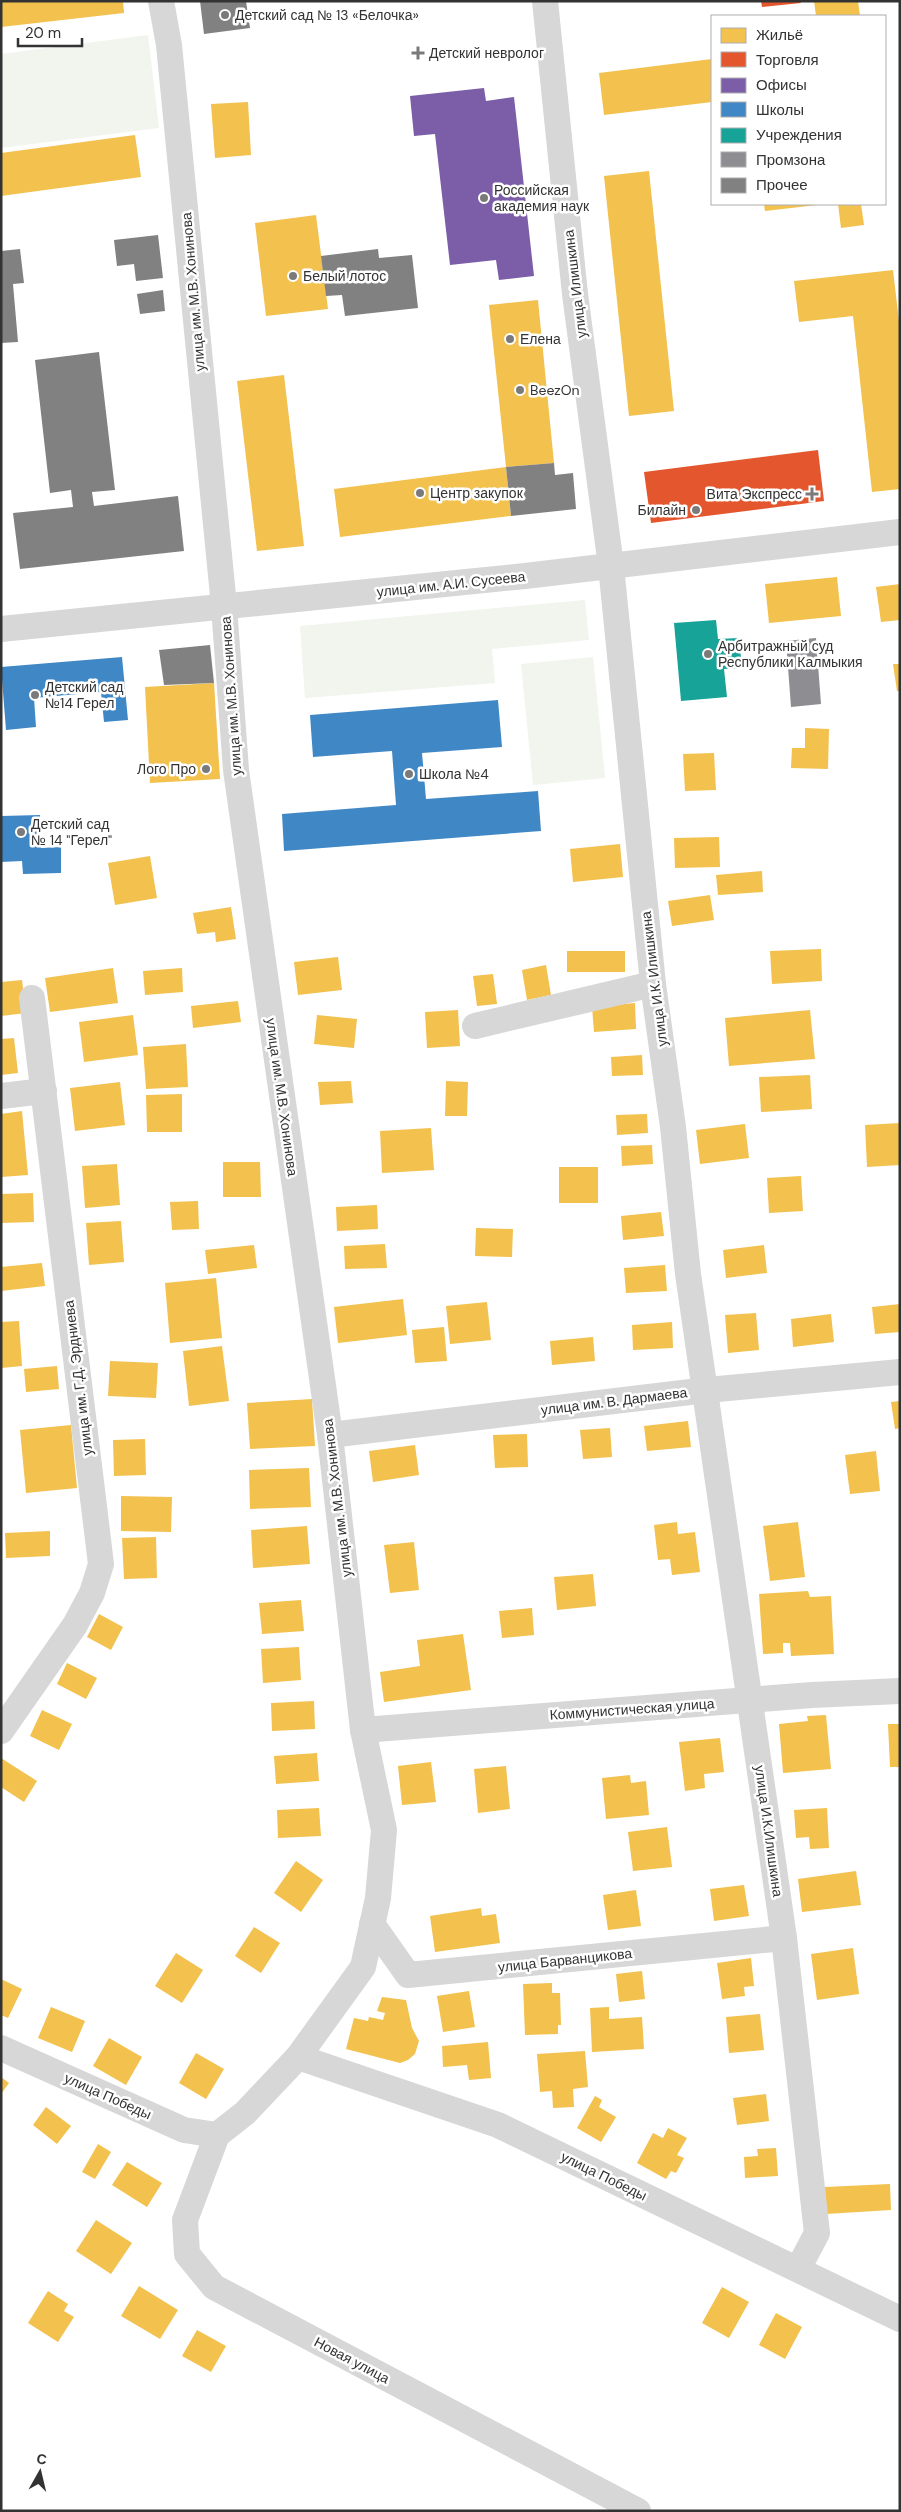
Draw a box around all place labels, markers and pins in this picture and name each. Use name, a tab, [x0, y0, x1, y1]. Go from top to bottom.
place label: Детский сад № 13 «Белочка»	[235, 6, 419, 24]
marker: Детский сад № 13 «Белочка»	[219, 9, 231, 21]
place label: Детский невролог	[429, 44, 544, 62]
marker: Детский невролог	[411, 46, 425, 60]
place label: Российская академия наук	[494, 181, 590, 215]
marker: Российская академия наук	[478, 192, 490, 204]
place label: Белый лотос	[303, 267, 386, 285]
marker: Белый лотос	[287, 270, 299, 282]
place label: Елена	[520, 330, 561, 348]
marker: Елена	[504, 333, 516, 345]
place label: BeezOn	[530, 381, 580, 399]
marker: BeezOn	[514, 384, 526, 396]
place label: Центр закупок	[430, 484, 524, 502]
place label: Вита Экспресс	[707, 485, 802, 503]
marker: Центр закупок	[414, 487, 426, 499]
marker: Вита Экспресс	[806, 488, 818, 500]
place label: Билайн	[637, 501, 686, 519]
marker: Билайн	[690, 504, 702, 516]
place label: Арбитражный суд Республики Калмыкия	[718, 637, 863, 671]
marker: Арбитражный суд Республики Калмыкия	[702, 648, 714, 660]
place label: Детский сад №14 Герел	[45, 678, 124, 712]
marker: Детский сад №14 Герел	[29, 689, 41, 701]
place label: Лого Про	[137, 760, 196, 778]
marker: Лого Про	[200, 763, 212, 775]
place label: Школа №4	[419, 765, 489, 783]
marker: Школа №4	[403, 768, 415, 780]
place label: Детский сад № 14 "Герел"	[31, 815, 112, 849]
marker: Детский сад № 14 "Герел"	[15, 826, 27, 838]

